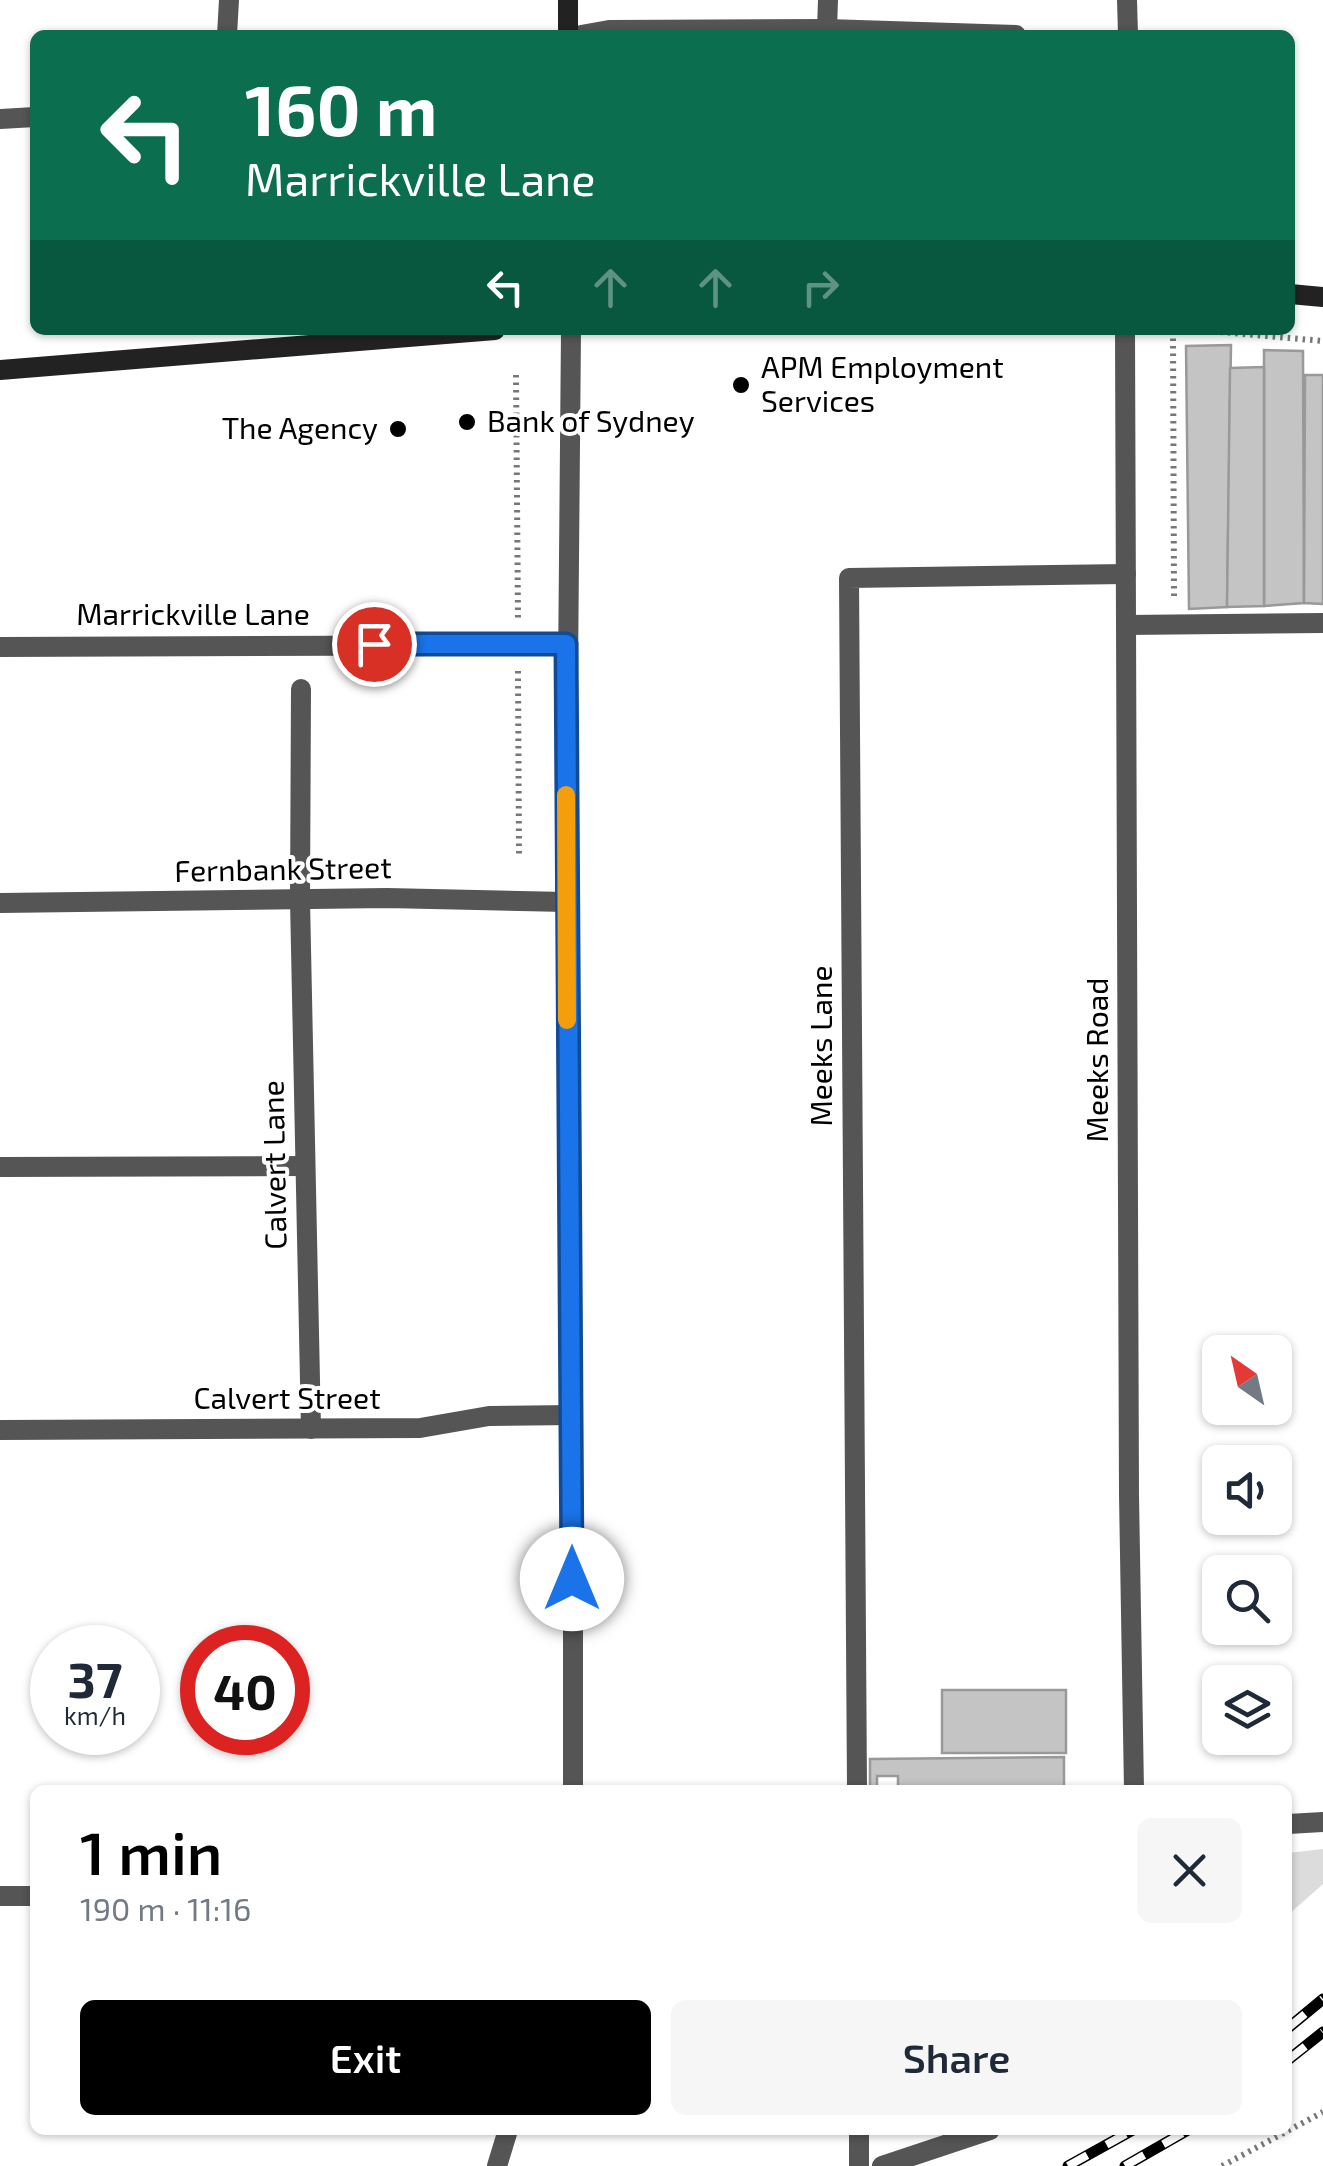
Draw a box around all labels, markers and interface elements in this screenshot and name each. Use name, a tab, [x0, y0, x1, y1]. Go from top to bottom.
text: 160 m	[245, 66, 438, 150]
icon: left	[80, 70, 210, 200]
text: Marrickville Lane	[245, 151, 595, 205]
icon: left	[478, 260, 533, 315]
icon: ahead	[583, 260, 638, 315]
icon: ahead	[688, 260, 743, 315]
icon: right	[793, 260, 848, 315]
place label: APM Employment Services	[761, 348, 1004, 418]
marker: APM Employment Services	[730, 374, 752, 396]
place label: Bank of Sydney	[487, 402, 695, 438]
place label: The Agency	[222, 409, 378, 445]
marker: Bank of Sydney	[456, 411, 478, 433]
marker: The Agency	[387, 418, 409, 440]
street label: Marrickville Lane	[76, 595, 310, 631]
pin	[332, 602, 417, 687]
icon: arrive	[347, 617, 402, 672]
street label: Fernbank Street	[174, 848, 392, 888]
street label: Meeks Lane	[802, 965, 838, 1127]
street label: Meeks Road	[1078, 978, 1114, 1142]
street label: Calvert Lane	[254, 1080, 292, 1250]
north arrow	[1202, 1335, 1292, 1425]
map controls	[1202, 1335, 1292, 1755]
street label: Calvert Street	[193, 1379, 381, 1415]
button: sound	[1202, 1445, 1292, 1535]
position arrow	[520, 1527, 624, 1631]
button: search	[1202, 1555, 1292, 1645]
speed limit sign: 40	[180, 1625, 310, 1755]
text: 37	[68, 1648, 122, 1708]
button: layers	[1202, 1665, 1292, 1755]
text: km/h	[64, 1700, 126, 1730]
text: 1 min	[80, 1815, 222, 1887]
button: close	[1137, 1818, 1242, 1923]
text: 190 m · 11:16	[80, 1889, 251, 1927]
button: Exit	[80, 2000, 651, 2115]
button: Share	[671, 2000, 1242, 2115]

